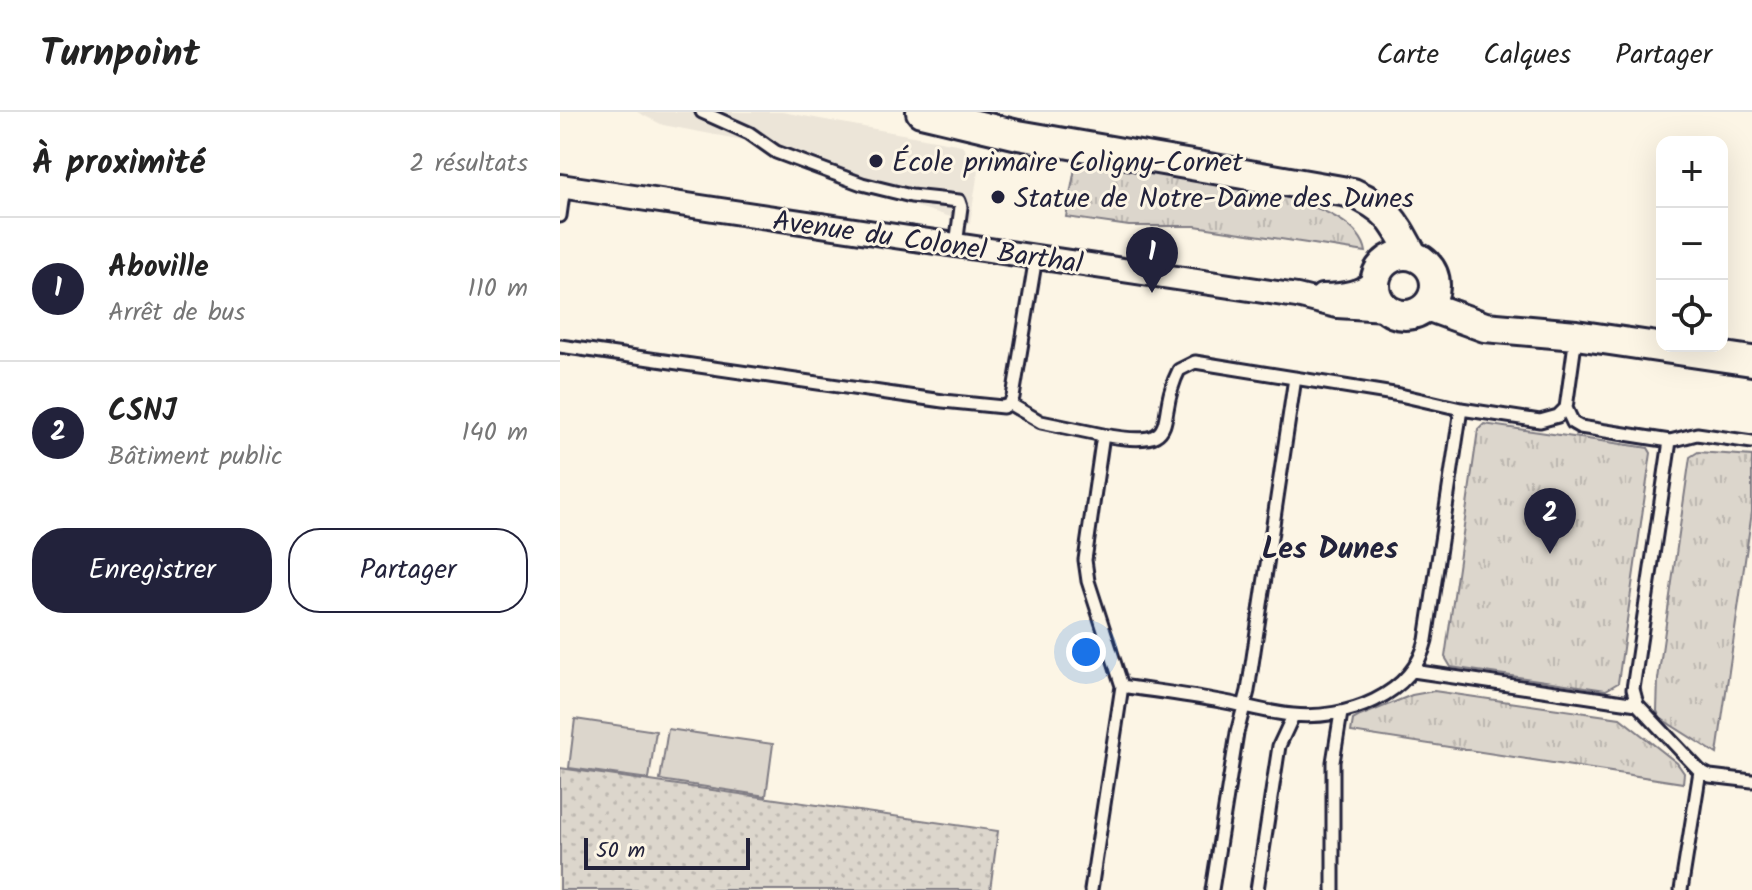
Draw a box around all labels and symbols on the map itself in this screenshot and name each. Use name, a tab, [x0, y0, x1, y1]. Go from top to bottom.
place label: École primaire Coligny-Cornet	[892, 141, 1244, 186]
marker: École primaire Coligny-Cornet	[867, 152, 885, 170]
place label: Statue de Notre-Dame des Dunes	[1014, 177, 1414, 222]
marker: Statue de Notre-Dame des Dunes	[989, 188, 1007, 206]
street label: Avenue du Colonel Barthal	[770, 199, 1086, 288]
pin: 1	[1126, 227, 1178, 293]
pin: 2	[1524, 488, 1576, 554]
district label: Les Dunes	[1262, 526, 1398, 574]
your location	[1066, 632, 1106, 672]
scale bar	[584, 834, 750, 870]

